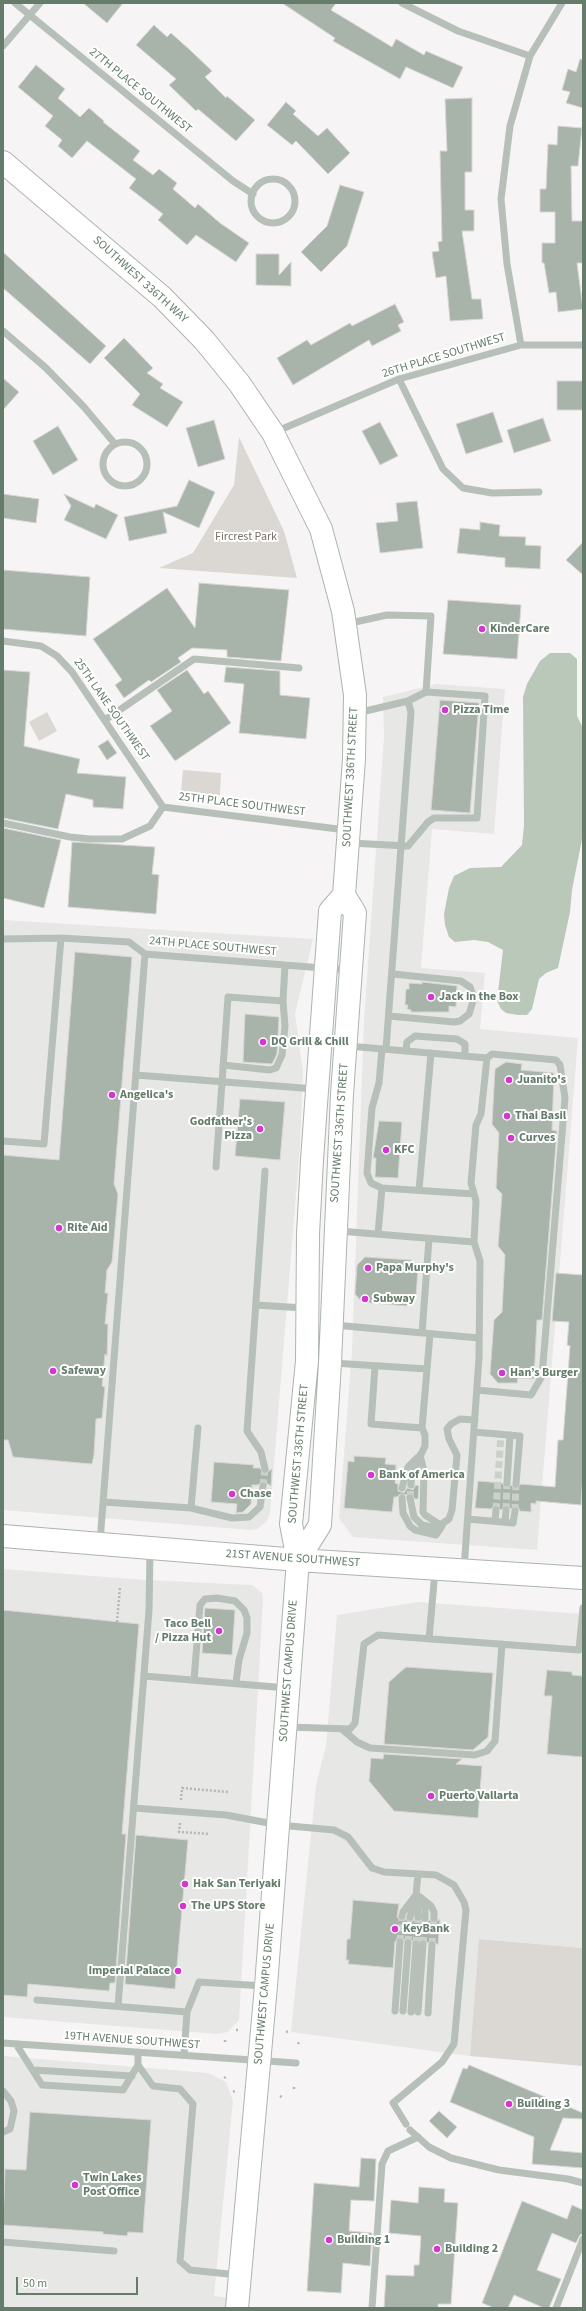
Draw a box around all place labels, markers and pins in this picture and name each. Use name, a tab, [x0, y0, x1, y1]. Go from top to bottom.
place label: KinderCare	[490, 622, 550, 636]
marker: KinderCare	[477, 624, 487, 634]
place label: Pizza Time	[453, 703, 510, 717]
marker: Pizza Time	[440, 705, 450, 715]
place label: Jack in the Box	[439, 990, 518, 1004]
marker: Jack in the Box	[426, 992, 436, 1002]
place label: DQ Grill & Chill	[271, 1035, 349, 1049]
marker: DQ Grill & Chill	[258, 1037, 268, 1047]
place label: Juanito's	[517, 1073, 566, 1087]
marker: Juanito's	[504, 1075, 514, 1085]
place label: Angelica's	[120, 1088, 173, 1102]
marker: Angelica's	[107, 1090, 117, 1100]
place label: Thai Basil	[515, 1109, 566, 1123]
marker: Thai Basil	[502, 1111, 512, 1121]
place label: Godfather's Pizza	[190, 1115, 252, 1143]
marker: Godfather's Pizza	[255, 1124, 265, 1134]
place label: Curves	[519, 1131, 555, 1145]
marker: Curves	[506, 1133, 516, 1143]
place label: KFC	[394, 1143, 415, 1157]
marker: KFC	[381, 1145, 391, 1155]
place label: Rite Aid	[67, 1221, 108, 1235]
marker: Rite Aid	[54, 1223, 64, 1233]
place label: Papa Murphy's	[376, 1261, 454, 1275]
marker: Papa Murphy's	[363, 1263, 373, 1273]
place label: Subway	[373, 1292, 415, 1306]
marker: Subway	[360, 1294, 370, 1304]
place label: Safeway	[61, 1364, 106, 1378]
marker: Safeway	[48, 1366, 58, 1376]
place label: Han’s Burger	[510, 1366, 578, 1380]
marker: Han’s Burger	[497, 1368, 507, 1378]
place label: Bank of America	[379, 1468, 465, 1482]
marker: Bank of America	[366, 1470, 376, 1480]
place label: Chase	[240, 1487, 272, 1501]
marker: Chase	[227, 1489, 237, 1499]
place label: Taco Bell / Pizza Hut	[155, 1617, 211, 1645]
marker: Taco Bell / Pizza Hut	[214, 1626, 224, 1636]
place label: Puerto Vallarta	[439, 1789, 519, 1803]
marker: Puerto Vallarta	[426, 1791, 436, 1801]
place label: Hak San Teriyaki	[193, 1877, 281, 1891]
marker: Hak San Teriyaki	[180, 1879, 190, 1889]
place label: The UPS Store	[191, 1899, 265, 1913]
marker: The UPS Store	[178, 1901, 188, 1911]
place label: KeyBank	[403, 1922, 450, 1936]
marker: KeyBank	[390, 1924, 400, 1934]
place label: Imperial Palace	[88, 1964, 170, 1978]
marker: Imperial Palace	[173, 1966, 183, 1976]
place label: Building 3	[517, 2097, 570, 2111]
marker: Building 3	[504, 2099, 514, 2109]
place label: Twin Lakes Post Office	[83, 2171, 142, 2199]
marker: Twin Lakes Post Office	[70, 2180, 80, 2190]
place label: Building 1	[337, 2233, 390, 2247]
marker: Building 1	[324, 2235, 334, 2245]
place label: Building 2	[445, 2242, 498, 2256]
marker: Building 2	[432, 2244, 442, 2254]

